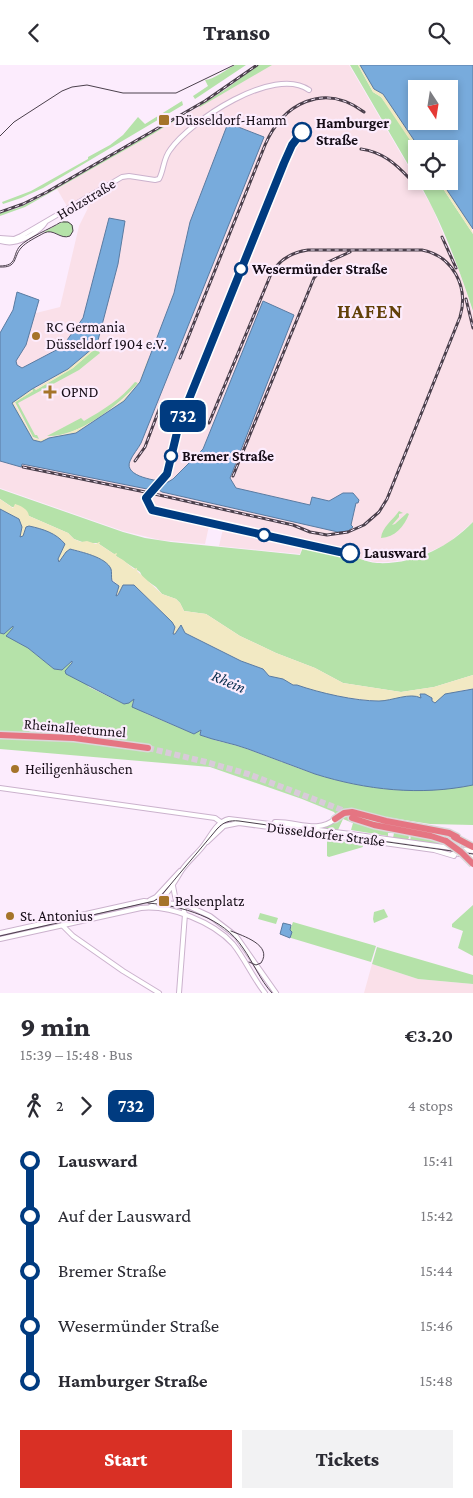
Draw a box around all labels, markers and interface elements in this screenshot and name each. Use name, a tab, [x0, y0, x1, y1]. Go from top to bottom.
icon: back	[20, 19, 48, 47]
icon: search	[425, 19, 453, 47]
text: Transo	[203, 20, 270, 45]
north arrow	[408, 80, 458, 130]
map controls	[408, 80, 458, 190]
place label: Düsseldorf-Hamm	[175, 112, 287, 128]
marker: Düsseldorf-Hamm	[157, 113, 171, 127]
place label: Hamburger Straße	[316, 115, 389, 148]
marker: Hamburger Straße	[292, 122, 312, 142]
button: locate	[408, 140, 458, 190]
street label: Holzstraße	[54, 175, 118, 223]
place label: Wesermünder Straße	[251, 261, 388, 277]
marker: Wesermünder Straße	[234, 262, 248, 276]
district label: HAFEN	[337, 300, 403, 322]
place label: RC Germania Düsseldorf 1904 e.V.	[46, 319, 167, 352]
marker: RC Germania Düsseldorf 1904 e.V.	[30, 330, 42, 342]
place label: OPND	[61, 384, 98, 400]
marker: OPND	[43, 385, 57, 399]
line badge: 732	[154, 400, 212, 432]
text: 732	[170, 406, 196, 426]
place label: Bremer Straße	[182, 448, 274, 464]
marker: Bremer Straße	[164, 449, 178, 463]
unlabelled marker	[257, 528, 271, 542]
marker: Lausward	[340, 543, 360, 563]
place label: Lausward	[364, 545, 428, 561]
water label: Rhein	[209, 667, 248, 696]
street label: Rheinalleetunnel	[23, 716, 127, 740]
place label: Heiligenhäuschen	[25, 761, 133, 778]
marker: Heiligenhäuschen	[9, 763, 21, 775]
street label: Düsseldorfer Straße	[266, 819, 386, 849]
place label: Belsenplatz	[175, 893, 244, 910]
marker: Belsenplatz	[157, 894, 171, 908]
place label: St. Antonius	[20, 908, 93, 924]
marker: St. Antonius	[4, 910, 16, 922]
text: 9 min	[20, 1011, 90, 1042]
text: €3.20	[405, 1025, 453, 1046]
text: 15:39 – 15:48 · Bus	[20, 1046, 133, 1063]
icon: walk	[20, 1092, 48, 1120]
icon: forward	[72, 1092, 100, 1120]
text: 732	[118, 1096, 144, 1116]
text: 2	[56, 1097, 64, 1114]
text: 4 stops	[408, 1097, 453, 1114]
text: Lausward	[58, 1150, 138, 1171]
text: 15:41	[423, 1152, 453, 1169]
text: Auf der Lausward	[58, 1205, 191, 1226]
text: 15:42	[421, 1207, 453, 1224]
text: Bremer Straße	[58, 1260, 166, 1281]
text: 15:44	[420, 1262, 453, 1279]
text: Wesermünder Straße	[58, 1315, 219, 1336]
text: 15:46	[420, 1317, 453, 1334]
text: Hamburger Straße	[58, 1370, 208, 1391]
text: 15:48	[420, 1372, 453, 1389]
button: Start	[20, 1430, 232, 1488]
button: Tickets	[242, 1430, 453, 1488]

